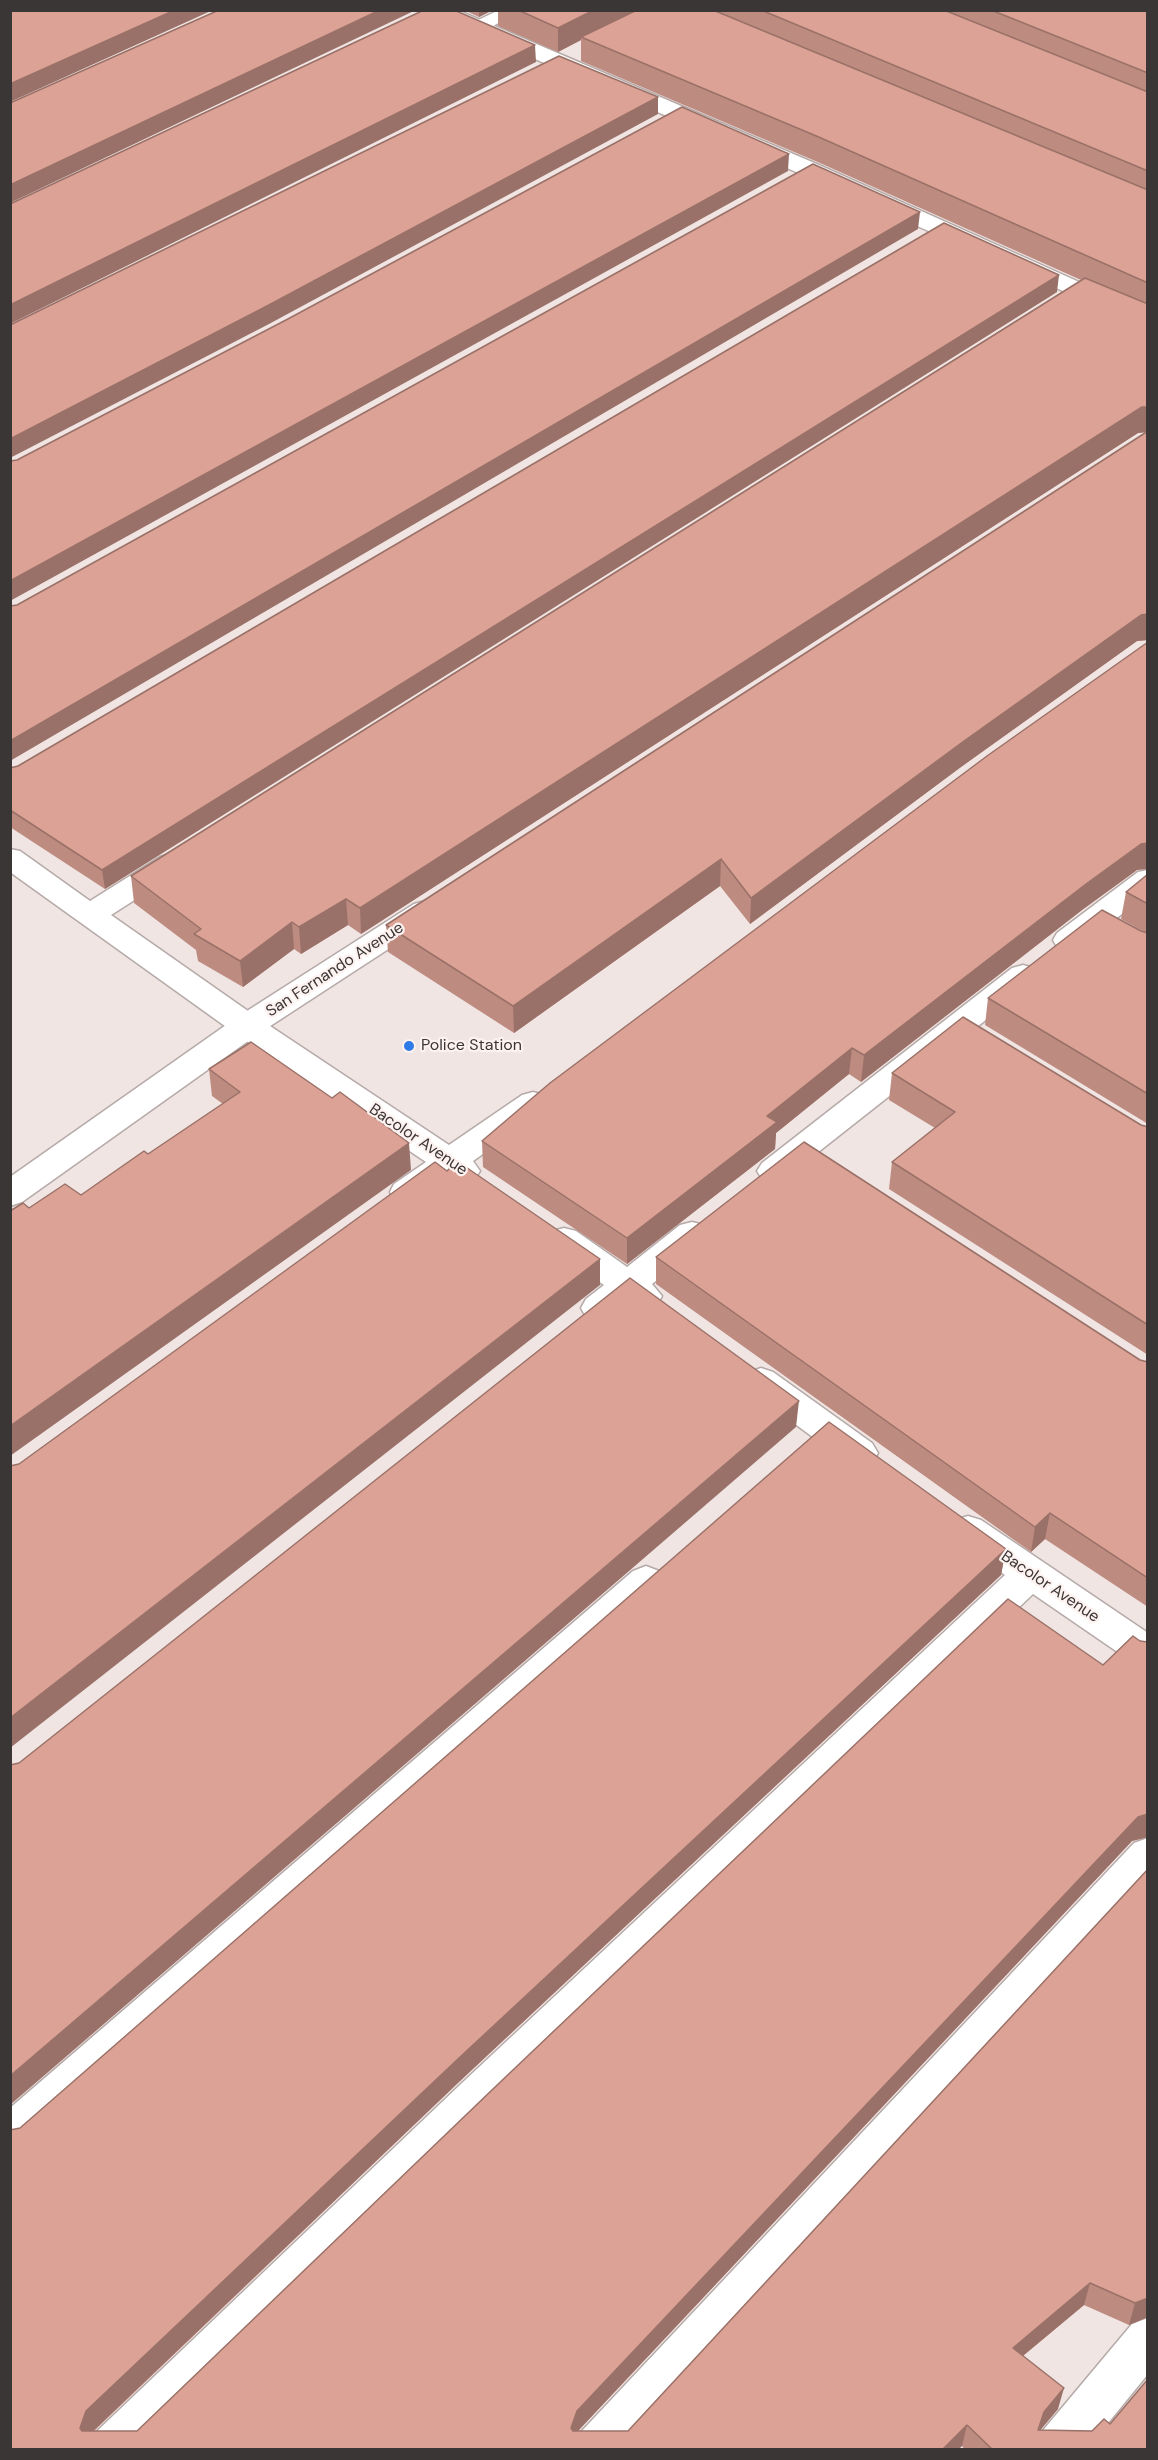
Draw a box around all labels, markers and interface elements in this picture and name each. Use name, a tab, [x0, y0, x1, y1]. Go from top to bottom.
street label: San Fernando Avenue	[263, 918, 407, 1022]
place label: Police Station	[421, 1036, 522, 1056]
marker: Police Station	[402, 1039, 416, 1053]
street label: Bacolor Avenue	[365, 1100, 471, 1180]
street label: Bacolor Avenue	[997, 1547, 1103, 1627]

